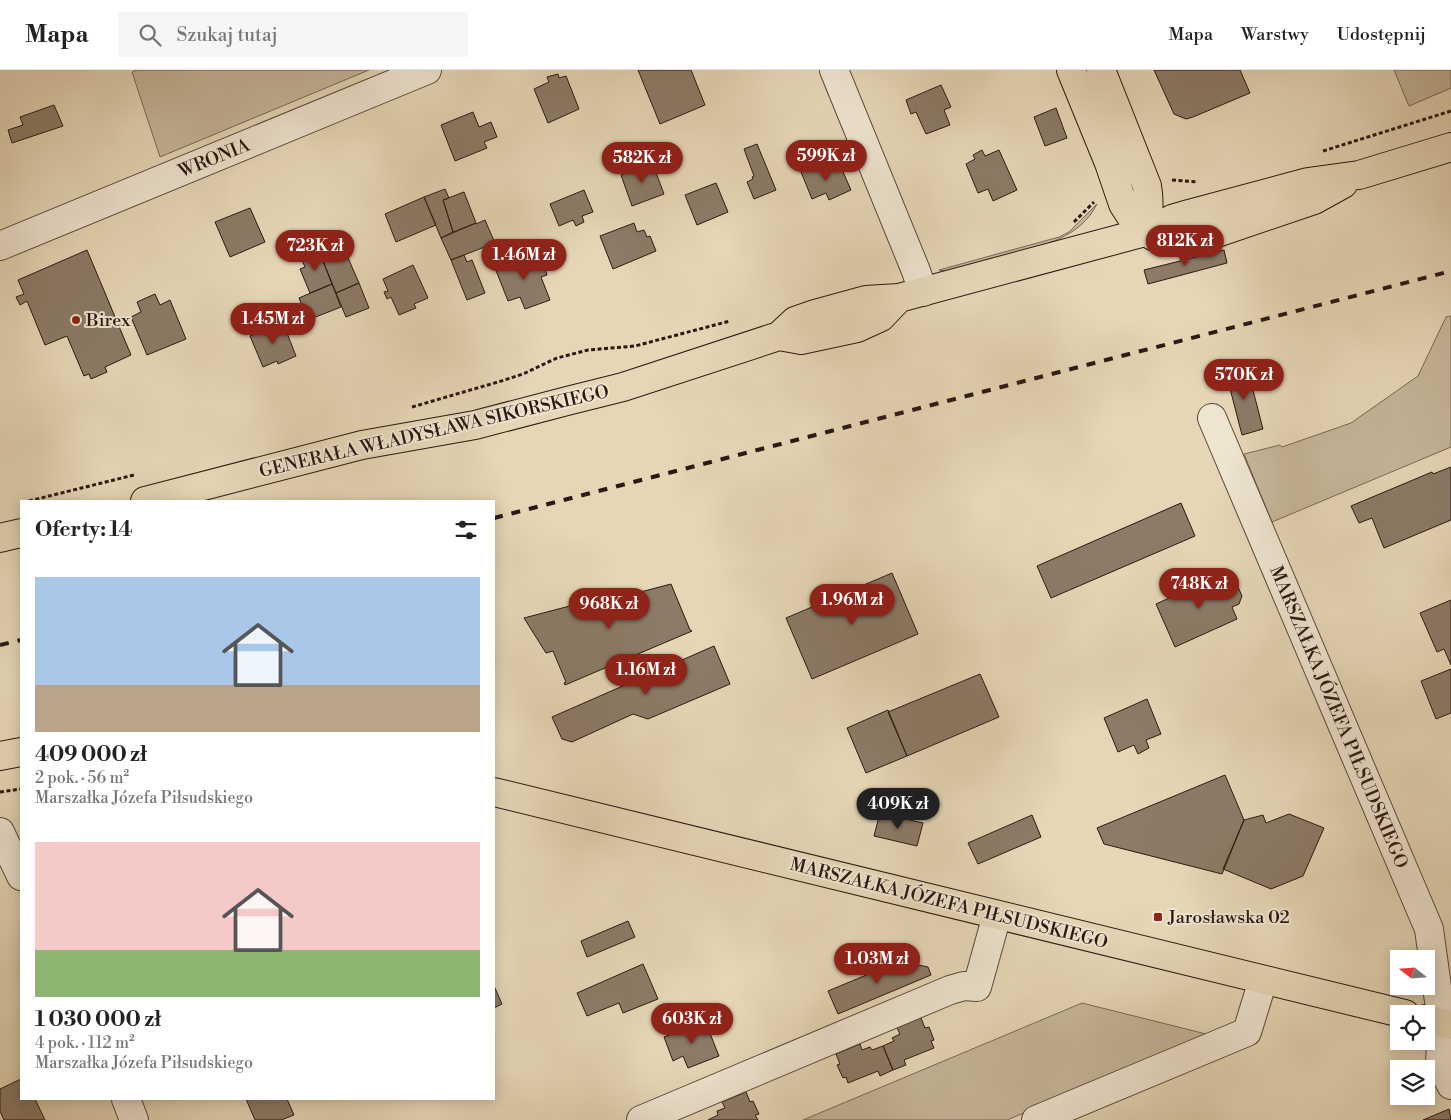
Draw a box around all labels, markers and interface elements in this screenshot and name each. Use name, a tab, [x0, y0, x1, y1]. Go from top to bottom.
search box	[118, 12, 468, 57]
text: Mapa	[25, 20, 88, 50]
icon: search	[136, 21, 164, 49]
text: Szukaj tutaj	[176, 23, 278, 47]
text: Mapa	[1169, 23, 1213, 46]
text: Warstwy	[1241, 23, 1309, 46]
text: Udostępnij	[1337, 23, 1426, 46]
street label: WRONIA	[174, 134, 254, 184]
pin: 599K zł	[780, 140, 872, 182]
pin: 582K zł	[596, 142, 688, 184]
text: 599K zł	[797, 146, 855, 166]
text: 582K zł	[613, 148, 671, 168]
pin: 812K zł	[1139, 224, 1231, 267]
pin: 723K zł	[269, 230, 361, 272]
text: 812K zł	[1157, 231, 1213, 251]
text: 723K zł	[286, 236, 344, 256]
pin: 1.46M zł	[472, 238, 576, 281]
text: 1.46M zł	[492, 245, 556, 265]
pin: 1.45M zł	[221, 302, 325, 345]
place label: Birex	[85, 309, 131, 332]
text: 1.45M zł	[241, 309, 305, 329]
marker: Birex	[70, 314, 82, 326]
pin: 570K zł	[1198, 358, 1290, 401]
text: 570K zł	[1215, 365, 1273, 385]
street label: GENERAŁA WŁADYSŁAWA SIKORSKIEGO	[257, 380, 611, 483]
icon: filters	[452, 516, 480, 544]
text: Oferty: 14	[35, 517, 133, 543]
street label: MARSZAŁKA JÓZEFA PIŁSUDSKIEGO	[1264, 562, 1413, 872]
pin: 748K zł	[1153, 568, 1245, 610]
text: 748K zł	[1170, 574, 1228, 594]
pin: 1.96M zł	[800, 584, 904, 626]
pin: 968K zł	[563, 588, 655, 630]
text: 1.96M zł	[821, 590, 883, 610]
text: 968K zł	[580, 594, 638, 614]
icon: home	[213, 610, 303, 700]
pin: 1.16M zł	[594, 654, 698, 696]
text: 1.16M zł	[616, 660, 676, 680]
text: 409 000 zł	[35, 742, 147, 768]
text: 2 pok. · 56 m²	[35, 768, 129, 788]
text: Marszałka Józefa Piłsudskiego	[35, 788, 253, 808]
pin: 409K zł	[852, 788, 944, 830]
text: 409K zł	[868, 794, 928, 814]
street label: MARSZAŁKA JÓZEFA PIŁSUDSKIEGO	[788, 853, 1110, 954]
icon: home	[213, 875, 303, 965]
place label: Jarosławska 02	[1167, 906, 1290, 929]
marker: Jarosławska 02	[1152, 911, 1164, 923]
pin: 1.03M zł	[825, 942, 929, 985]
text: 1.03M zł	[845, 949, 909, 969]
north arrow	[1390, 950, 1435, 995]
map controls	[1390, 950, 1435, 1105]
pin: 603K zł	[646, 1002, 738, 1045]
button: locate	[1390, 1005, 1435, 1050]
text: 1 030 000 zł	[35, 1007, 161, 1033]
text: 603K zł	[662, 1009, 722, 1029]
text: 4 pok. · 112 m²	[35, 1033, 135, 1053]
text: Marszałka Józefa Piłsudskiego	[35, 1053, 253, 1073]
button: layers	[1390, 1060, 1435, 1105]

